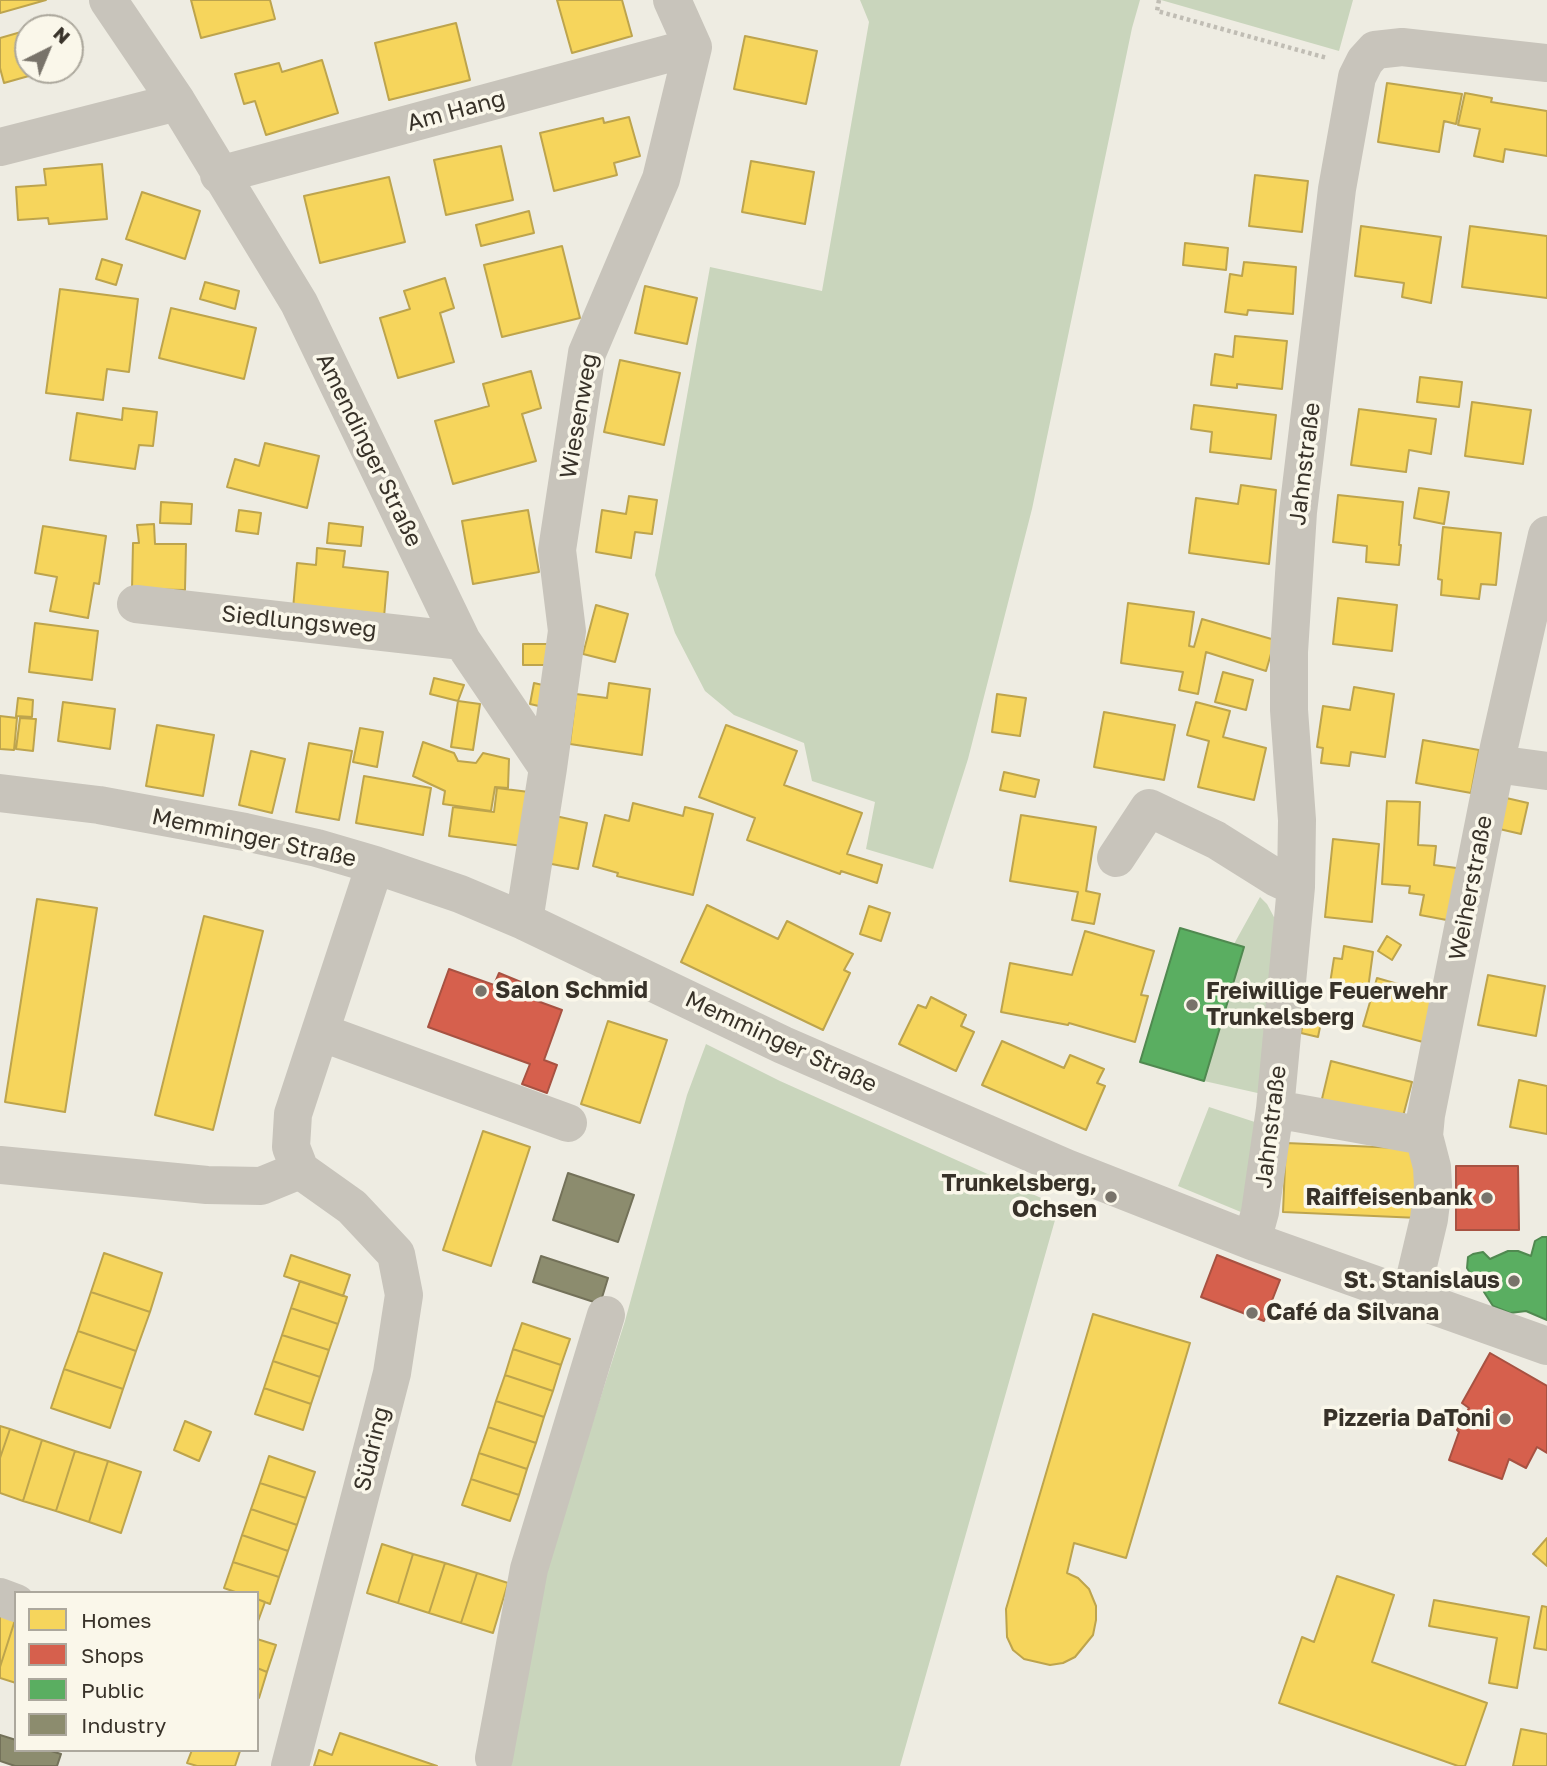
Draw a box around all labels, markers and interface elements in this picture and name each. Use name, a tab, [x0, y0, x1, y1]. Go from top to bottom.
north arrow	[14, 14, 84, 84]
text: N	[49, 21, 75, 48]
street label: Am Hang	[404, 85, 508, 137]
street label: Amendinger Straße	[310, 349, 428, 551]
street label: Wiesenweg	[554, 351, 604, 481]
street label: Jahnstraße	[1284, 401, 1326, 527]
street label: Siedlungsweg	[220, 600, 378, 644]
street label: Memminger Straße	[149, 803, 359, 873]
street label: Weiherstraße	[1443, 813, 1499, 963]
place label: Salon Schmid	[495, 977, 648, 1005]
place label: Freiwillige Feuerwehr Trunkelsberg	[1206, 978, 1448, 1032]
marker: Salon Schmid	[473, 983, 489, 999]
street label: Memminger Straße	[681, 985, 881, 1099]
marker: Freiwillige Feuerwehr Trunkelsberg	[1184, 997, 1200, 1013]
street label: Jahnstraße	[1250, 1064, 1292, 1190]
place label: Trunkelsberg, Ochsen	[942, 1170, 1097, 1224]
place label: Raiffeisenbank	[1306, 1184, 1473, 1212]
marker: Trunkelsberg, Ochsen	[1103, 1189, 1119, 1205]
marker: Raiffeisenbank	[1479, 1190, 1495, 1206]
place label: St. Stanislaus	[1343, 1267, 1500, 1295]
marker: St. Stanislaus	[1506, 1273, 1522, 1289]
place label: Café da Silvana	[1266, 1299, 1439, 1327]
marker: Café da Silvana	[1244, 1305, 1260, 1321]
street label: Südring	[348, 1404, 396, 1494]
place label: Pizzeria DaToni	[1323, 1405, 1491, 1433]
marker: Pizzeria DaToni	[1497, 1411, 1513, 1427]
legend	[14, 1591, 259, 1752]
text: Homes	[81, 1607, 151, 1633]
text: Shops	[81, 1642, 144, 1668]
text: Public	[81, 1677, 144, 1703]
text: Industry	[81, 1712, 166, 1738]

